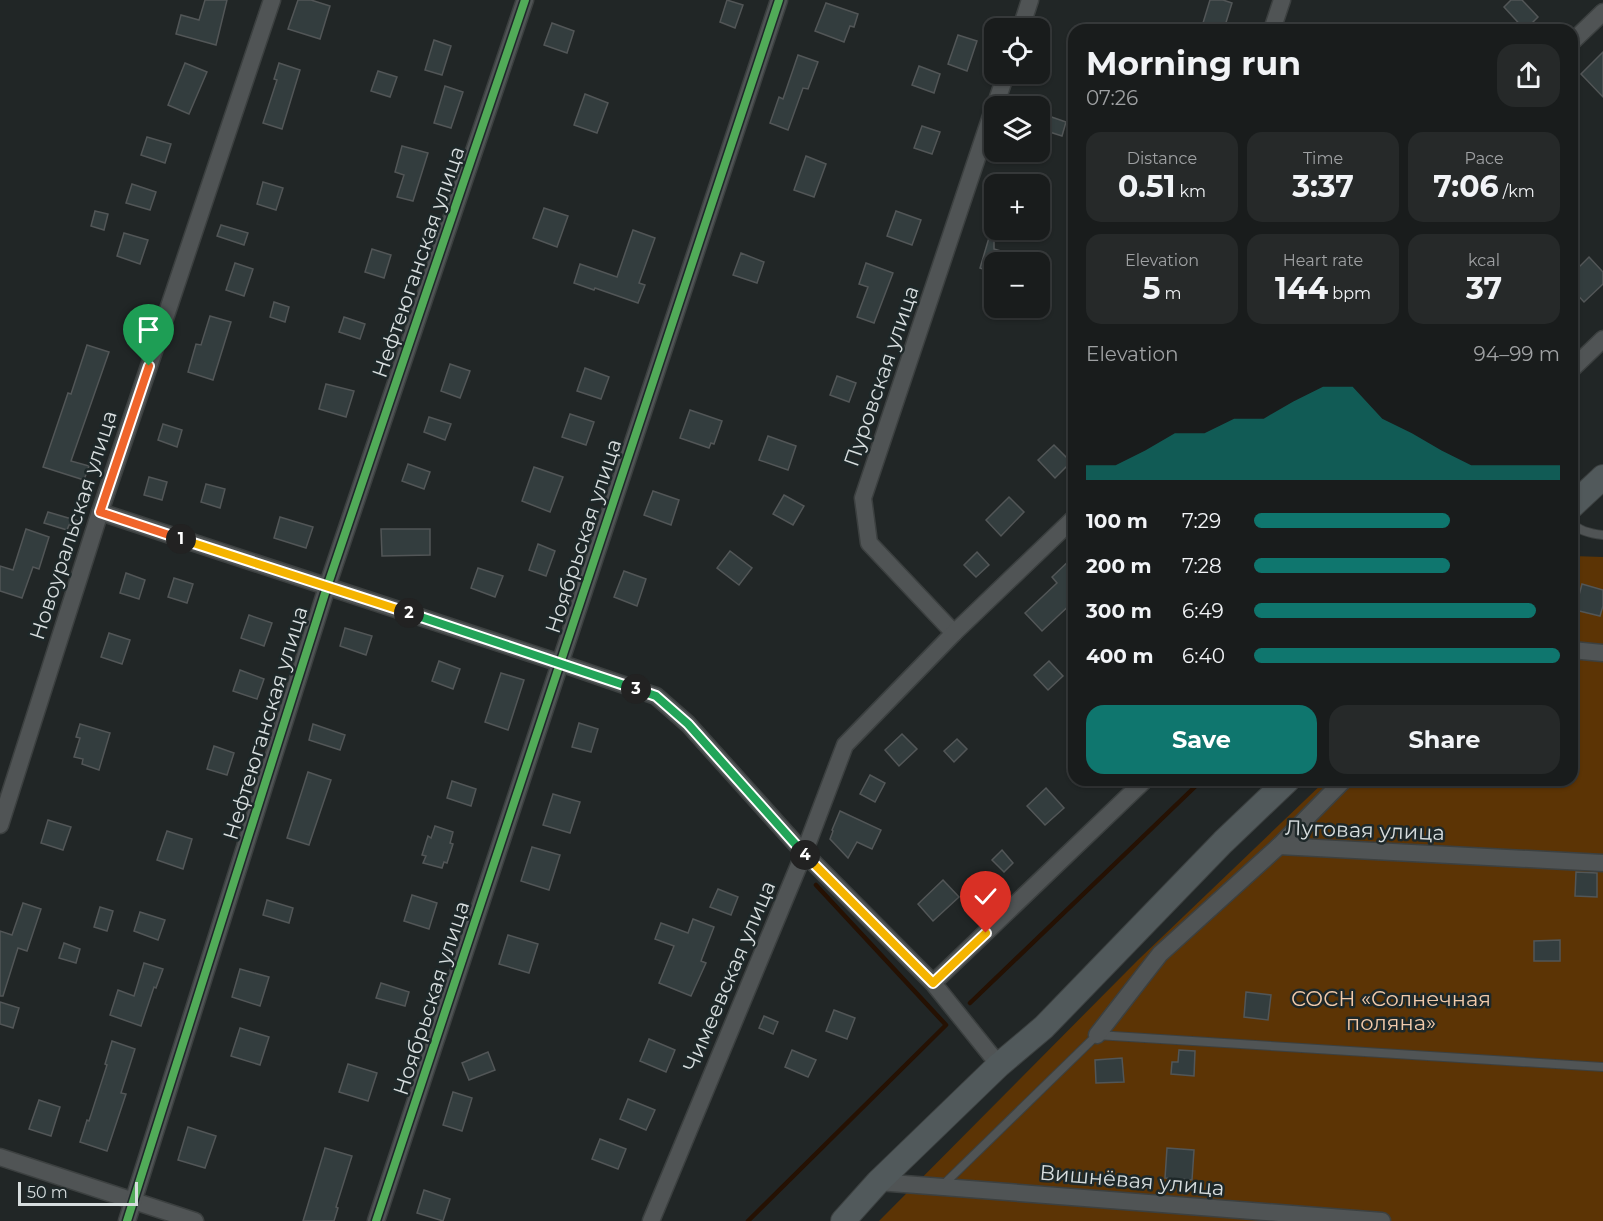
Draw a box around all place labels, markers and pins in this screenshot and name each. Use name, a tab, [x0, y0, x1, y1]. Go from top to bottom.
pin	[123, 304, 174, 366]
pin: 1	[166, 524, 196, 554]
pin: 2	[394, 598, 424, 628]
pin: 3	[621, 674, 651, 704]
pin: 4	[790, 840, 820, 870]
pin	[960, 871, 1011, 933]

